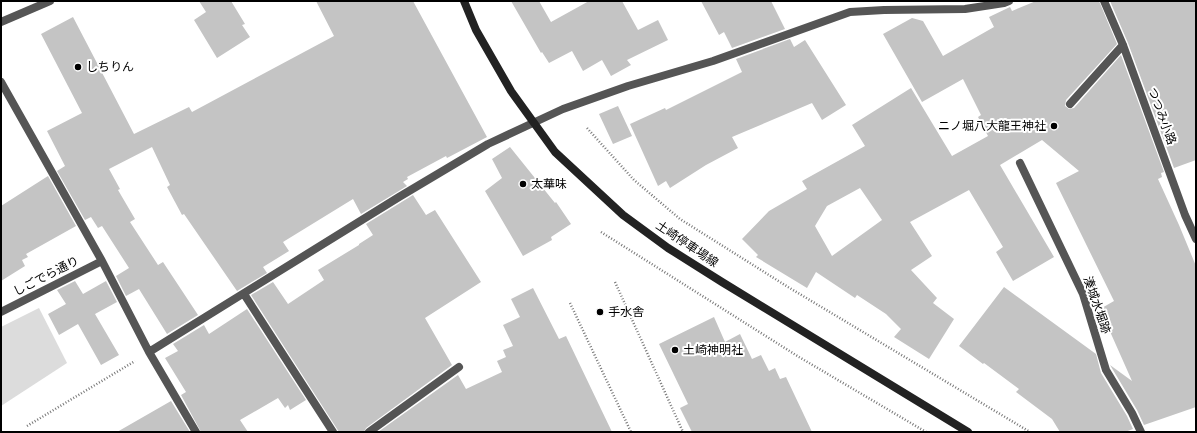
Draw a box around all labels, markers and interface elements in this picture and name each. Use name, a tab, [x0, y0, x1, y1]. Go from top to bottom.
place label: しちりん	[86, 59, 134, 73]
marker: しちりん	[73, 62, 83, 72]
street label: つつみ小路	[1146, 85, 1180, 146]
place label: ニノ堀八大龍王神社	[938, 118, 1046, 132]
marker: ニノ堀八大龍王神社	[1049, 121, 1059, 131]
place label: 太華味	[531, 176, 567, 190]
marker: 太華味	[518, 179, 528, 189]
street label: 土崎停車場線	[654, 217, 721, 269]
street label: しごでら通り	[10, 252, 81, 298]
street label: 湊城水堀跡	[1082, 274, 1114, 335]
place label: 手水舎	[608, 304, 644, 318]
marker: 手水舎	[595, 307, 605, 317]
place label: 土崎神明社	[683, 342, 743, 356]
marker: 土崎神明社	[670, 345, 680, 355]

